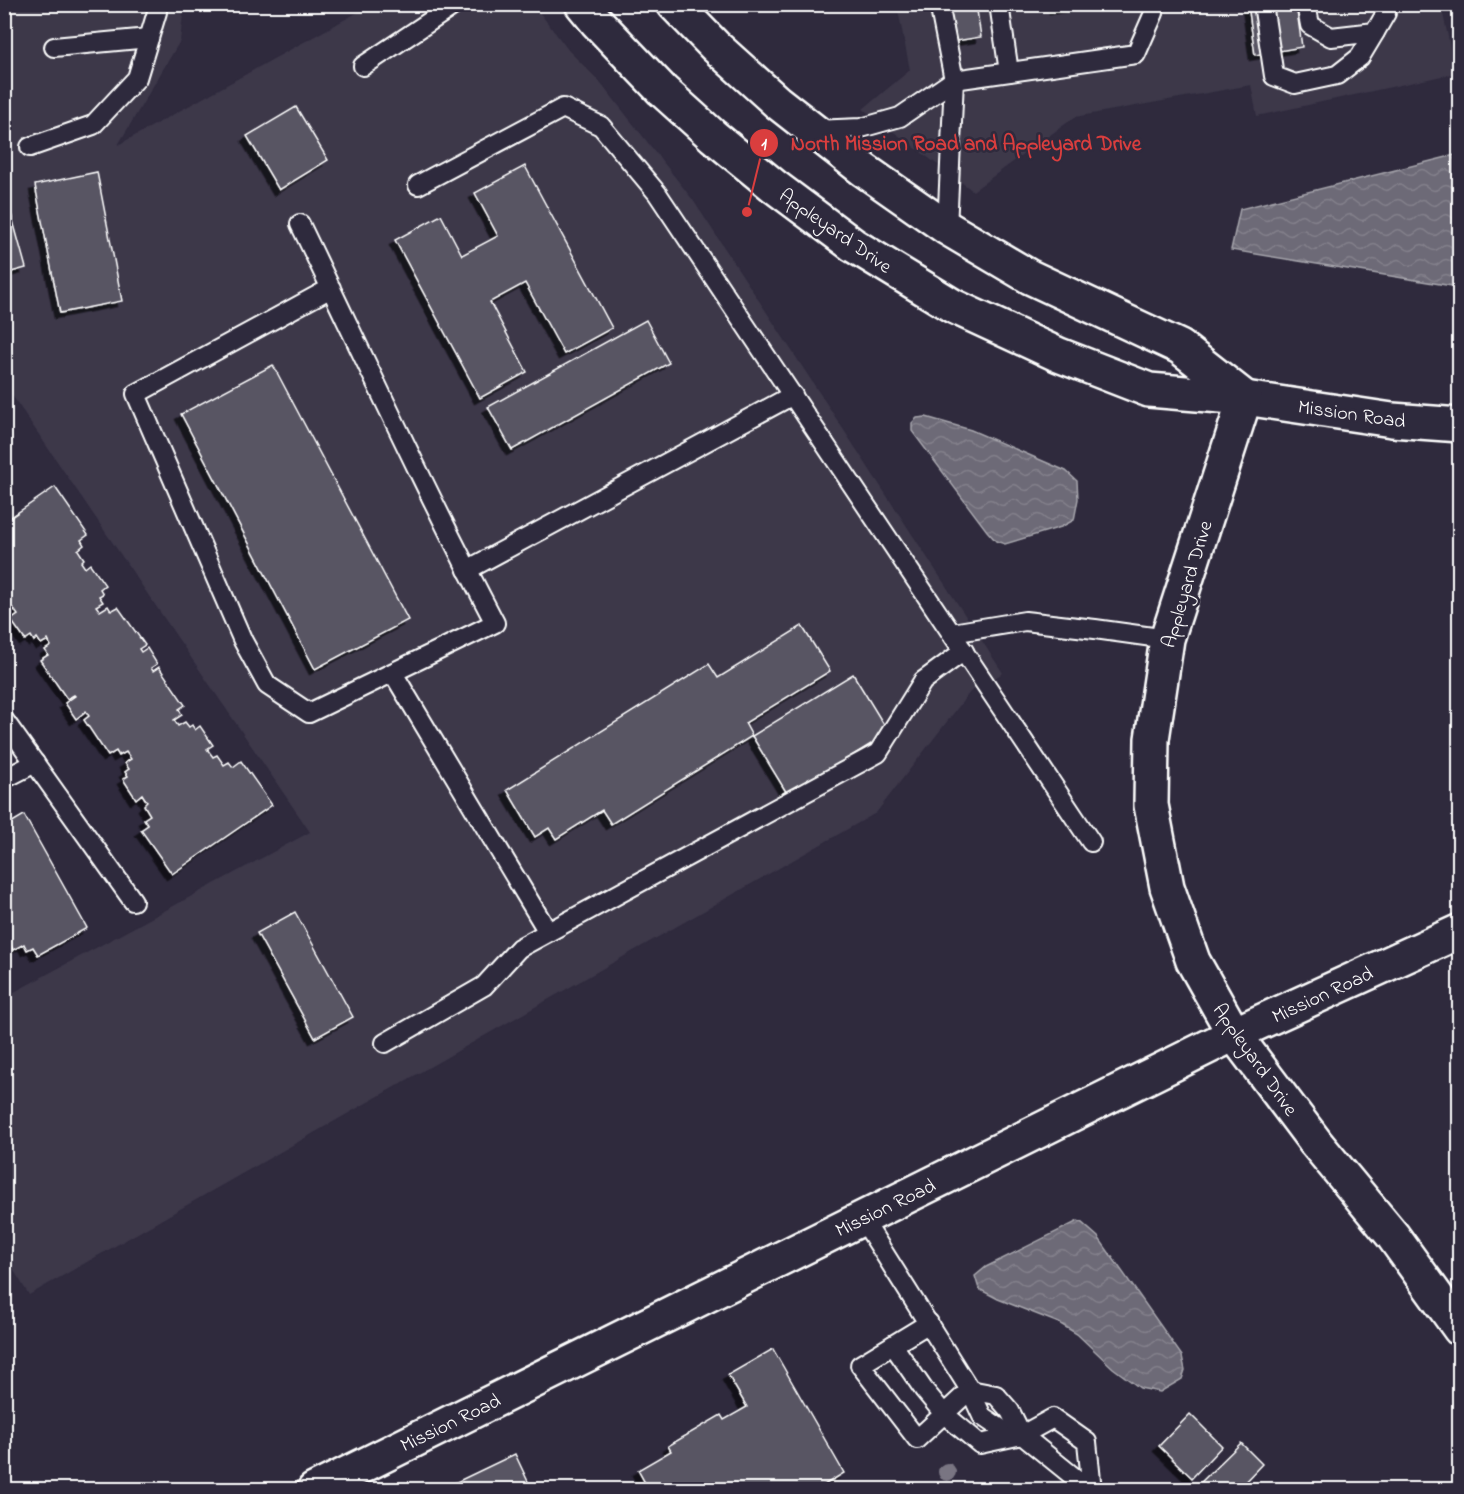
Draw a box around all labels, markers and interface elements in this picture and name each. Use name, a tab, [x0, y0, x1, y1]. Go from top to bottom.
callout: North Mission Road and Appleyard Drive	[749, 123, 1153, 162]
text: North Mission Road and Appleyard Drive	[791, 130, 1142, 162]
text: 1	[761, 132, 767, 158]
street label: Appleyard Drive	[772, 182, 897, 282]
street label: Mission Road	[1296, 394, 1407, 437]
street label: Appleyard Drive	[1155, 517, 1222, 652]
street label: Mission Road	[1268, 960, 1378, 1032]
street label: Appleyard Drive	[1204, 998, 1304, 1123]
street label: Mission Road	[831, 1172, 941, 1246]
street label: Mission Road	[396, 1387, 506, 1461]

